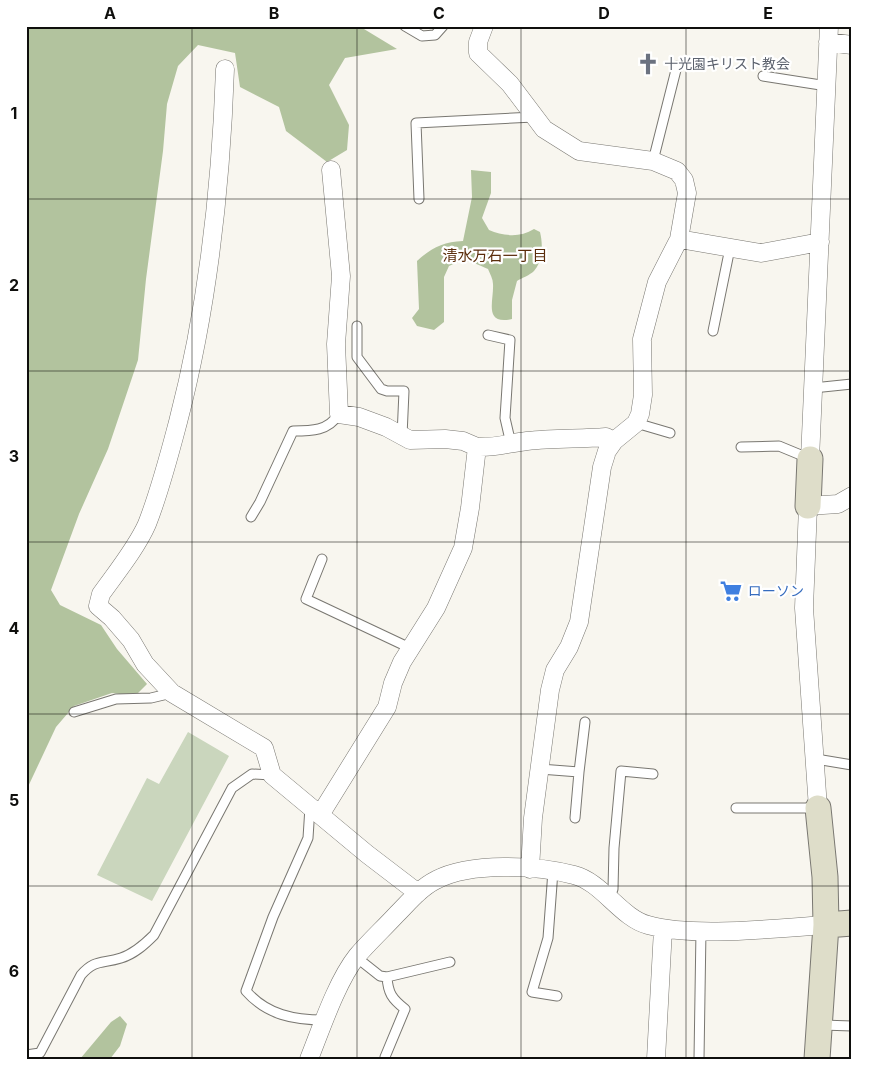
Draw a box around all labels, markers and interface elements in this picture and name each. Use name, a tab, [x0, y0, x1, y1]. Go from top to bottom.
text: A	[104, 3, 116, 23]
text: B	[269, 3, 279, 23]
text: C	[433, 3, 445, 23]
text: D	[598, 3, 610, 23]
text: E	[763, 3, 773, 23]
church icon: 十光園キリスト教会	[635, 51, 661, 77]
place label: 十光園キリスト教会	[664, 55, 790, 72]
text: 1	[11, 103, 17, 123]
district label: 清水万石一丁目	[442, 246, 548, 265]
text: 2	[9, 275, 19, 295]
text: 3	[9, 446, 19, 466]
supermarket icon: ローソン	[718, 578, 744, 604]
place label: ローソン	[748, 582, 804, 599]
text: 4	[9, 618, 20, 638]
text: 5	[9, 790, 19, 810]
text: 6	[9, 961, 19, 981]

